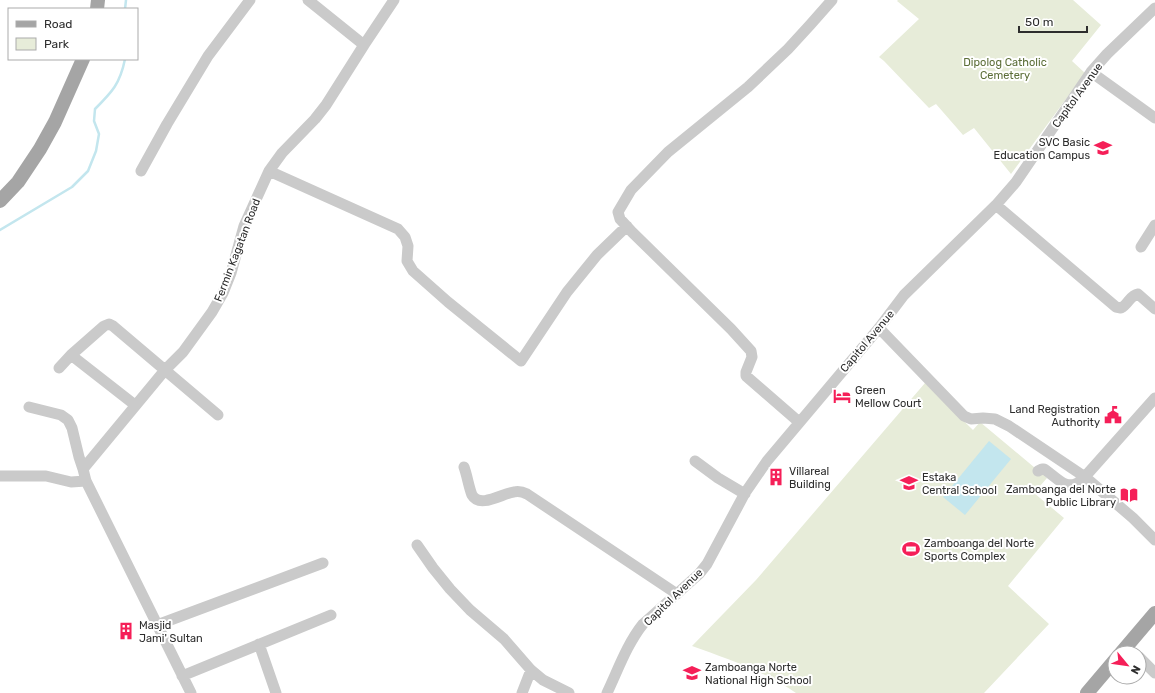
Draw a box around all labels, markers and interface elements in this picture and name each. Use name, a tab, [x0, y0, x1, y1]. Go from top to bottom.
legend	[8, 8, 138, 60]
scale bar	[1019, 8, 1087, 34]
text: 50 m	[1025, 15, 1053, 29]
text: Road	[44, 17, 72, 31]
text: Park	[44, 37, 70, 51]
park label: Dipolog Catholic Cemetery	[963, 56, 1047, 82]
street label: Capitol Avenue	[1050, 60, 1105, 130]
place label: SVC Basic Education Campus	[994, 136, 1090, 162]
school or university icon: SVC Basic Education Campus	[1093, 138, 1113, 158]
street label: Fermin Kagatan Road	[212, 197, 263, 304]
street label: Capitol Avenue	[838, 308, 897, 375]
place label: Green Mellow Court	[855, 384, 922, 410]
hotel icon: Green Mellow Court	[832, 386, 852, 406]
place label: Land Registration Authority	[1009, 403, 1100, 429]
public building icon: Land Registration Authority	[1103, 405, 1123, 425]
place label: Villareal Building	[789, 465, 831, 491]
building icon: Villareal Building	[766, 467, 786, 487]
place label: Estaka Central School	[922, 471, 997, 497]
school or university icon: Estaka Central School	[899, 473, 919, 493]
place label: Zamboanga del Norte Public Library	[1006, 483, 1116, 509]
library icon: Zamboanga del Norte Public Library	[1119, 485, 1139, 505]
place label: Zamboanga del Norte Sports Complex	[924, 537, 1034, 563]
sports icon: Zamboanga del Norte Sports Complex	[901, 539, 921, 559]
street label: Capitol Avenue	[641, 566, 706, 629]
place label: Masjid Jami' Sultan	[139, 619, 203, 645]
building icon: Masjid Jami' Sultan	[116, 621, 136, 641]
north arrow	[1107, 645, 1147, 685]
place label: Zamboanga Norte National High School	[705, 661, 811, 687]
school or university icon: Zamboanga Norte National High School	[682, 663, 702, 683]
text: N	[1128, 663, 1143, 676]

